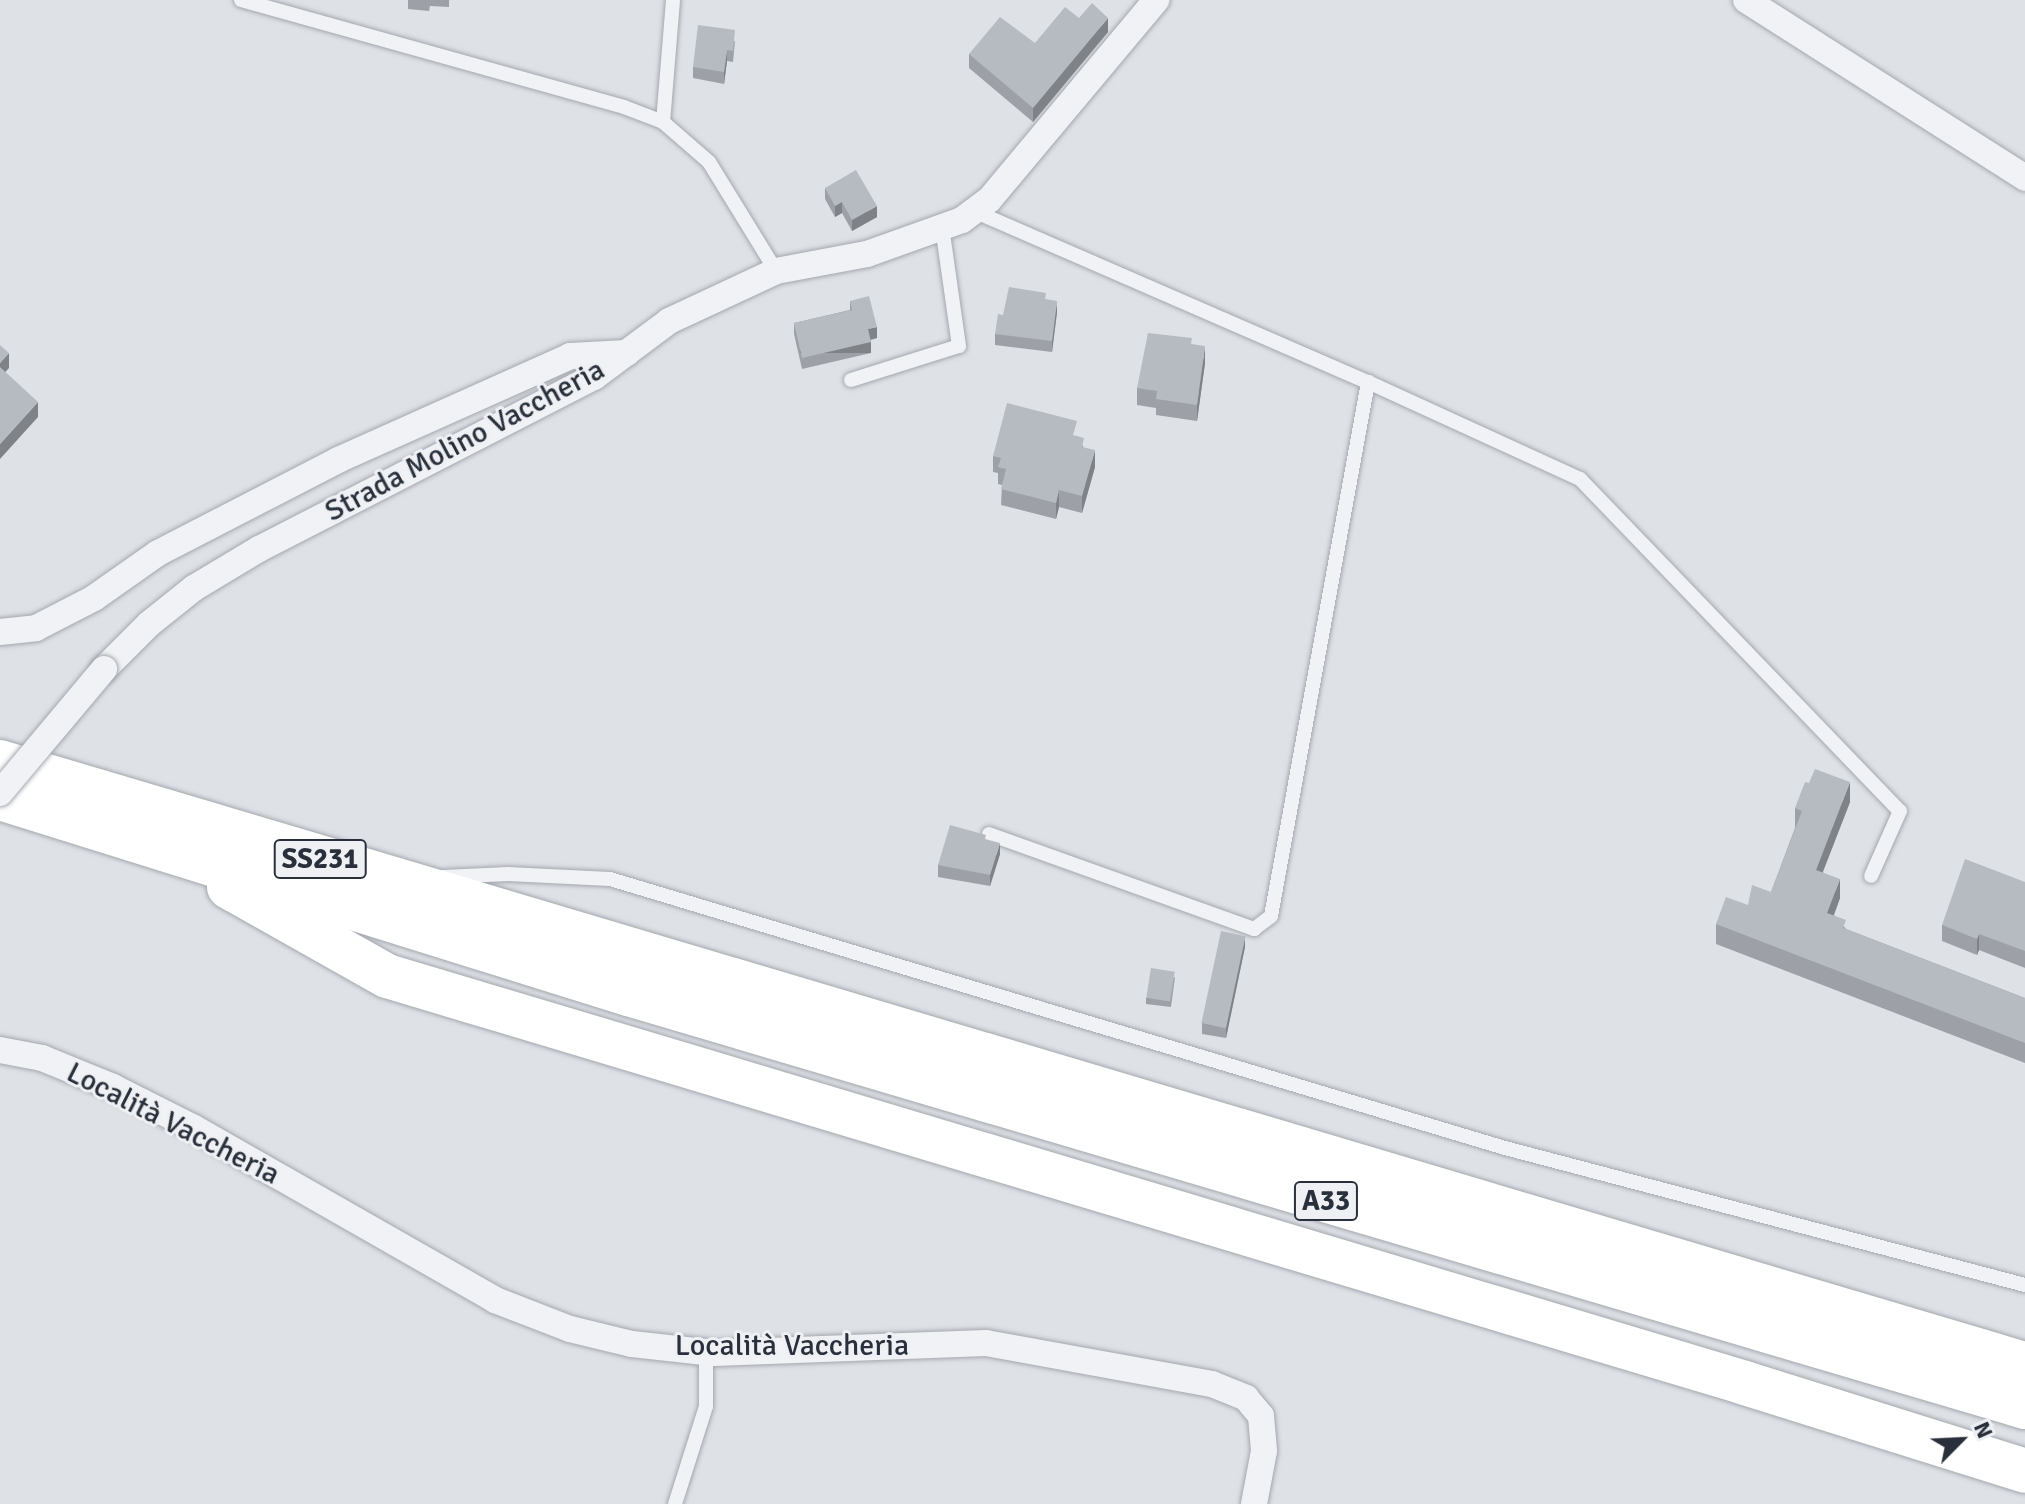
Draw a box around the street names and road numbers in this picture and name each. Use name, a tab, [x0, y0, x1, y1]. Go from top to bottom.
street label: Strada Molino Vaccheria	[319, 352, 611, 530]
road number: SS231	[272, 835, 368, 883]
street label: Località Vaccheria	[60, 1055, 286, 1193]
road number: A33	[1292, 1177, 1360, 1225]
street label: Località Vaccheria	[675, 1328, 909, 1364]

